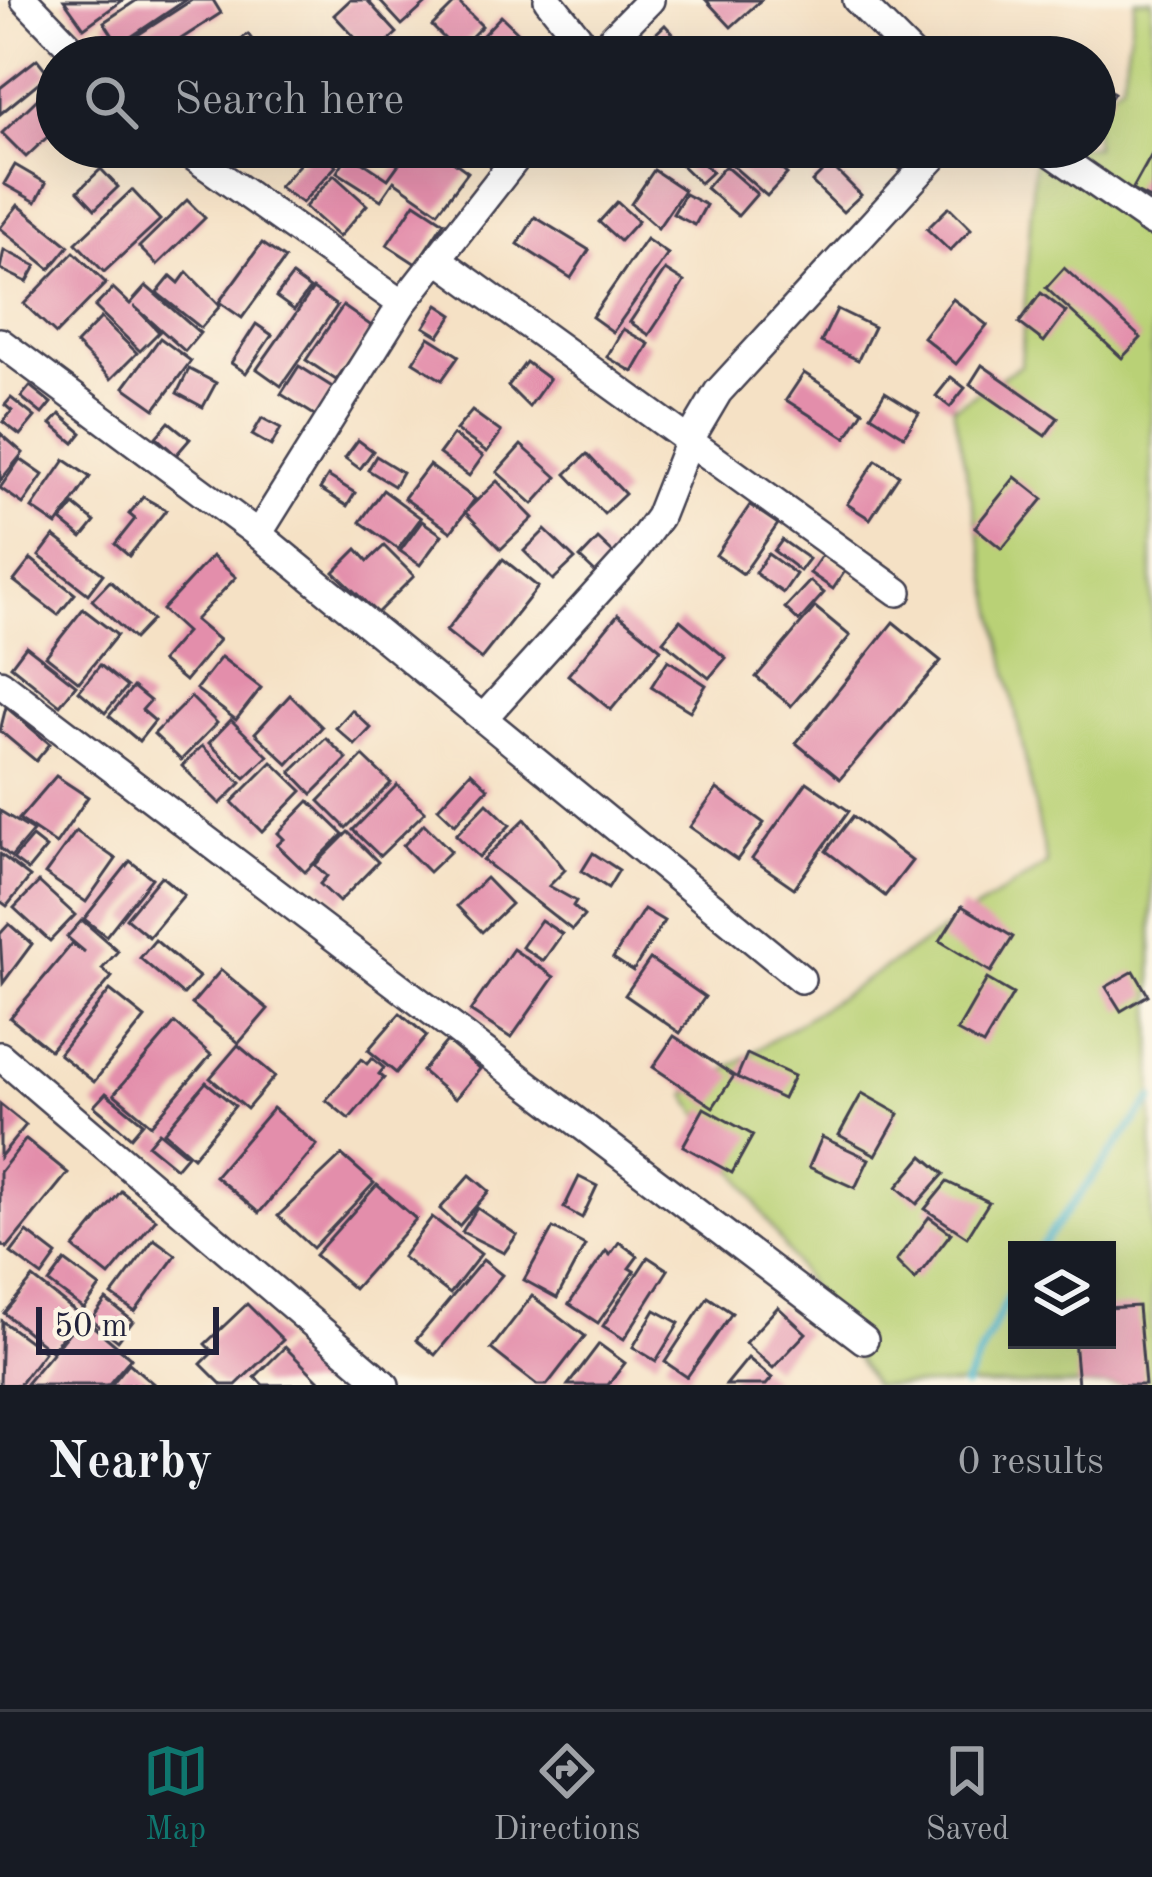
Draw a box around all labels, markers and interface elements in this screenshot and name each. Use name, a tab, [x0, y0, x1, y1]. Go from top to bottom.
search box	[36, 36, 1116, 168]
icon: search	[78, 69, 144, 135]
text: Search here	[174, 79, 404, 124]
map controls	[1008, 1241, 1116, 1349]
button: layers	[1008, 1241, 1116, 1349]
scale bar	[36, 1301, 219, 1354]
text: 50 m	[54, 1311, 128, 1344]
text: Nearby	[48, 1438, 213, 1489]
text: 0 results	[958, 1443, 1104, 1482]
tab: Map	[143, 1738, 209, 1851]
tab: Directions	[494, 1738, 640, 1851]
tab: Saved	[925, 1738, 1009, 1851]

